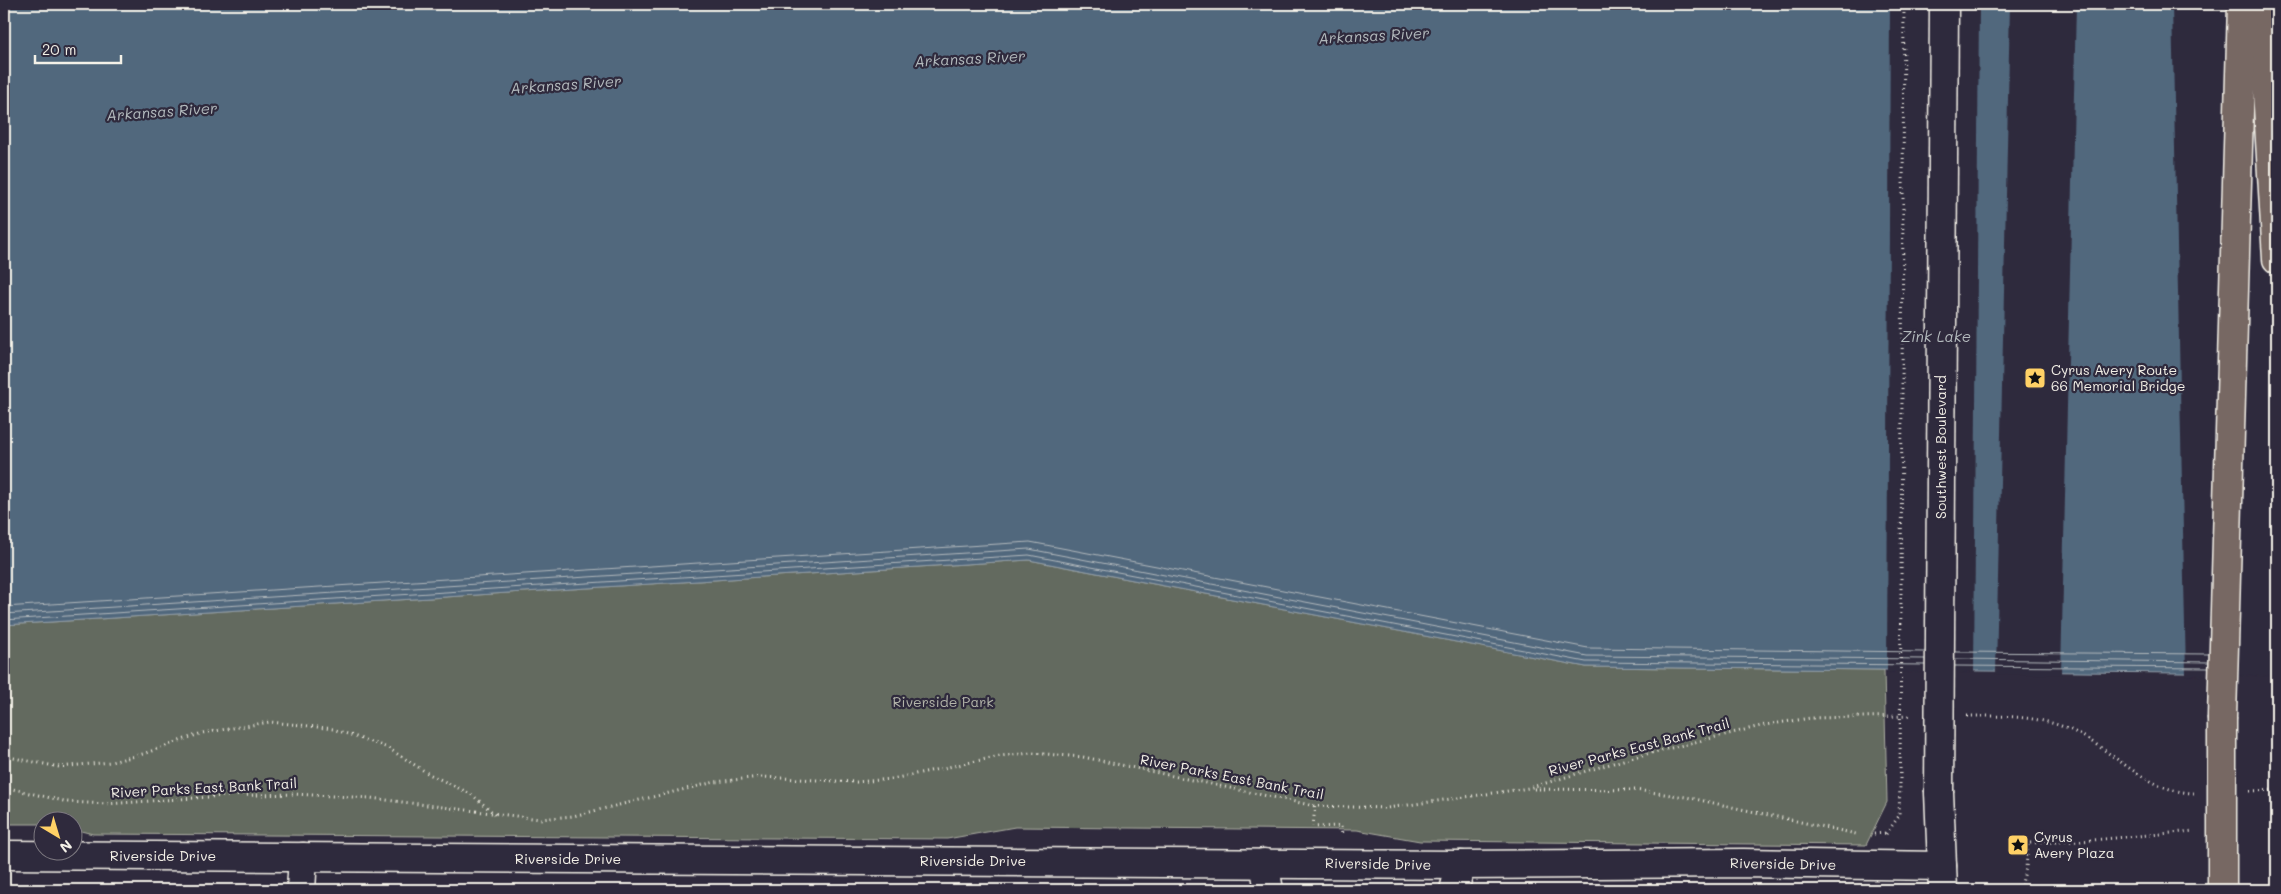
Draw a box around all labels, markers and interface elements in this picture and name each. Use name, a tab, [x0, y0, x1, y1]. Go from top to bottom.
water label: Arkansas River	[1318, 22, 1430, 48]
scale bar	[35, 32, 121, 64]
text: 20 m	[42, 39, 76, 59]
water label: Arkansas River	[914, 45, 1026, 71]
water label: Arkansas River	[510, 70, 623, 98]
water label: Arkansas River	[106, 97, 219, 125]
water label: Zink Lake	[1901, 326, 1971, 346]
place label: Cyrus Avery Route 66 Memorial Bridge	[2051, 360, 2185, 395]
place icon: Cyrus Avery Route 66 Memorial Bridge	[2023, 366, 2047, 390]
street label: Southwest Boulevard	[1931, 375, 1950, 519]
park label: Riverside Park	[892, 692, 994, 711]
street label: River Parks East Bank Trail	[1546, 713, 1731, 780]
street label: River Parks East Bank Trail	[1139, 749, 1325, 804]
street label: River Parks East Bank Trail	[110, 773, 298, 802]
north arrow	[32, 812, 82, 862]
place label: Cyrus Avery Plaza	[2034, 827, 2114, 862]
place icon: Cyrus Avery Plaza	[2006, 833, 2030, 857]
text: N	[56, 836, 76, 857]
street label: Riverside Drive	[110, 846, 216, 865]
street label: Riverside Drive	[515, 849, 621, 868]
street label: Riverside Drive	[920, 851, 1026, 870]
street label: Riverside Drive	[1325, 853, 1431, 874]
street label: Riverside Drive	[1730, 853, 1836, 874]

